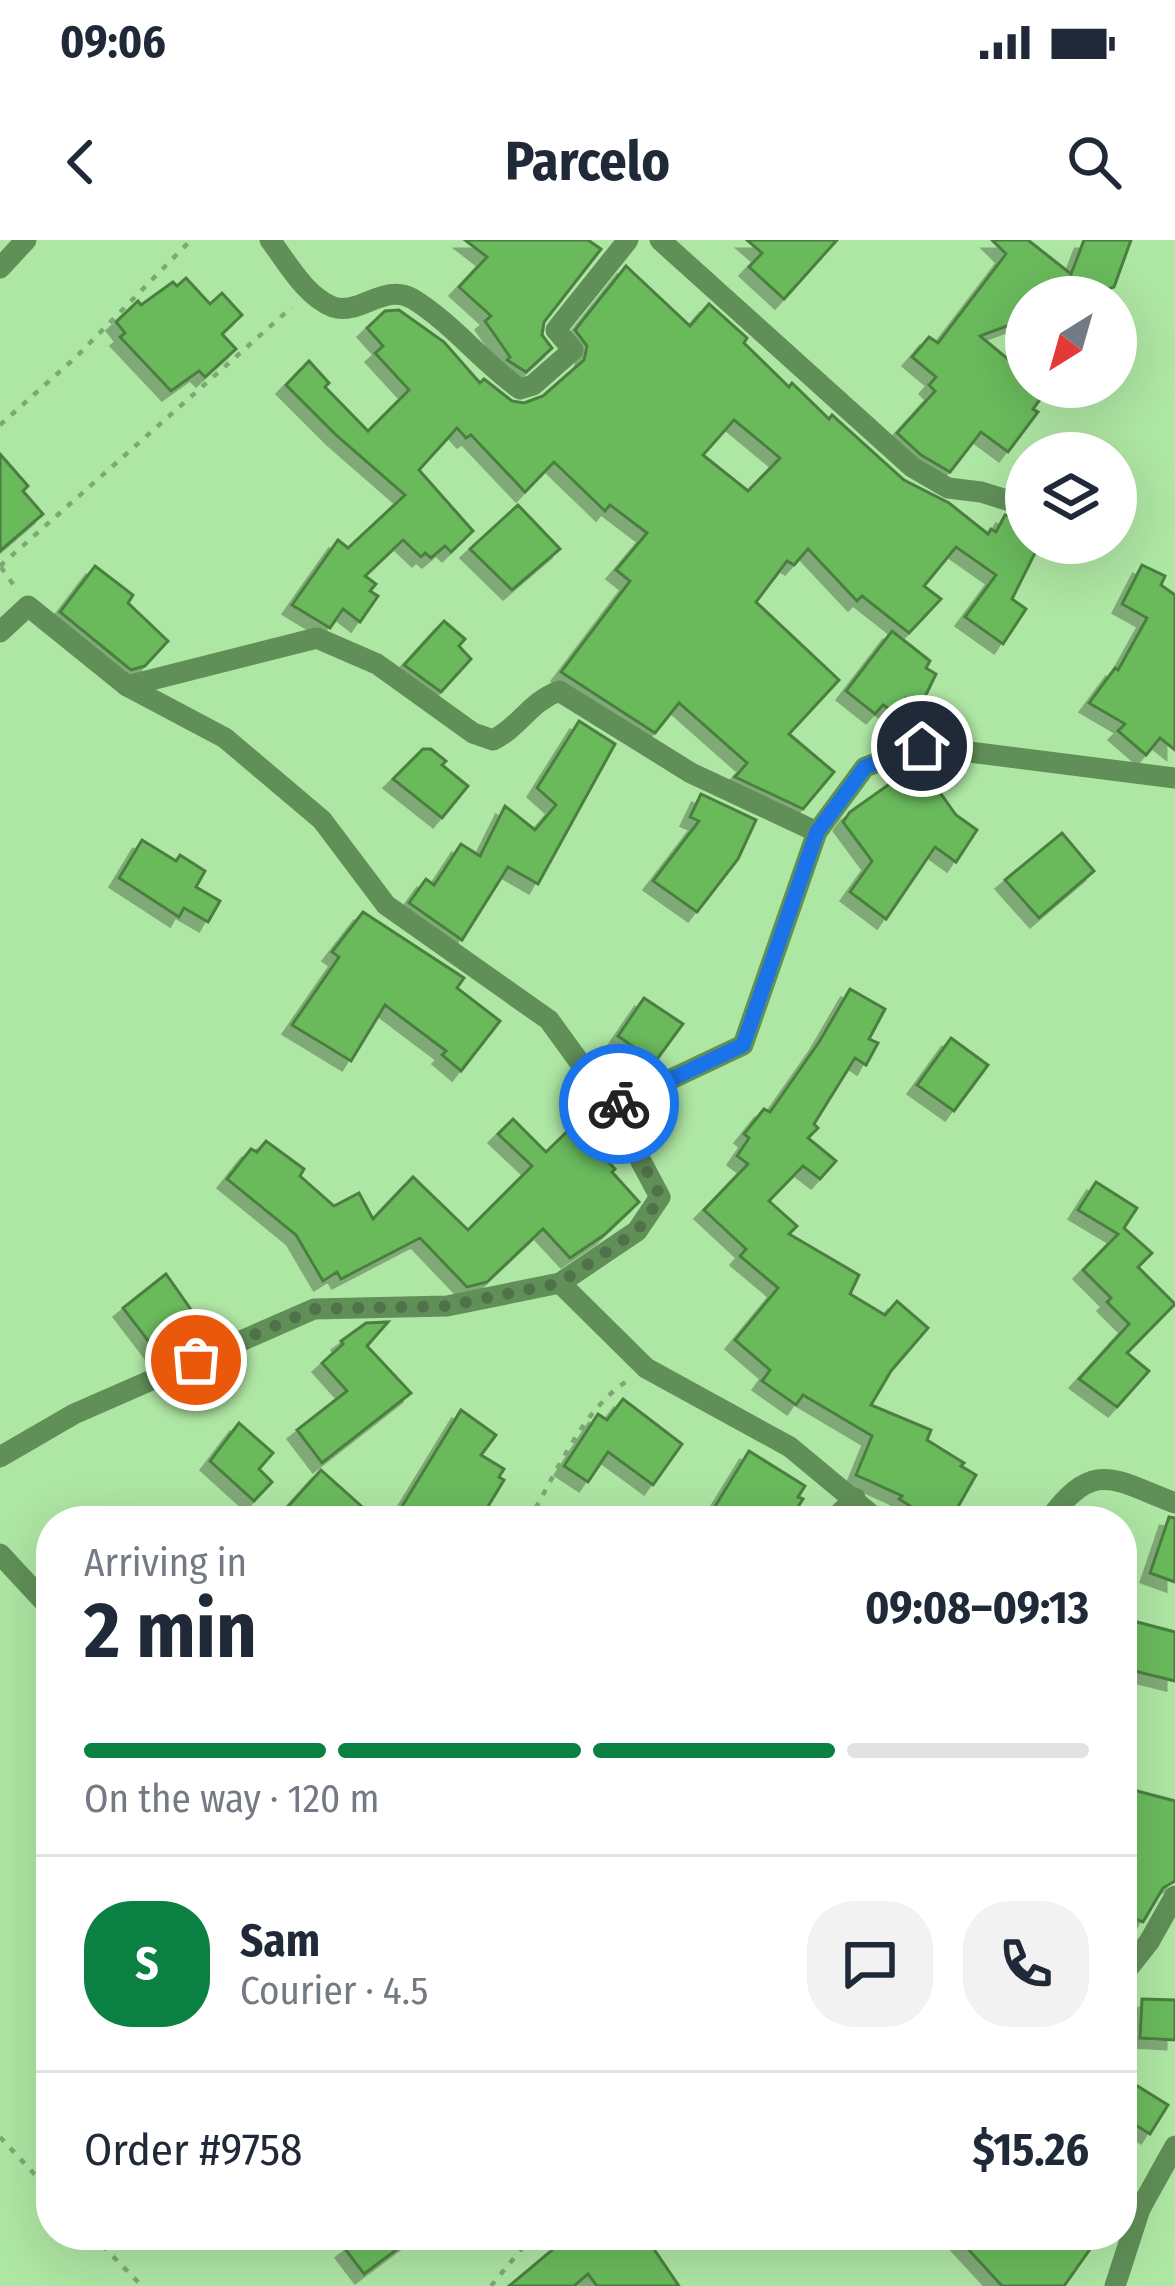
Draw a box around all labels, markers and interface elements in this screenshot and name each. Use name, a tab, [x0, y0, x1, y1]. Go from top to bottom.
text: 09:06	[60, 15, 166, 69]
icon: back	[48, 129, 114, 195]
icon: search	[1061, 129, 1127, 195]
text: Parcelo	[505, 130, 670, 194]
north arrow	[1005, 276, 1137, 408]
map controls	[1005, 276, 1137, 564]
button: layers	[1005, 432, 1137, 564]
pin	[871, 695, 973, 797]
icon: home	[889, 713, 955, 779]
courier	[559, 1044, 679, 1164]
icon: bike	[586, 1071, 652, 1137]
pin	[145, 1309, 247, 1411]
icon: bag	[163, 1327, 229, 1393]
text: Arriving in	[84, 1540, 247, 1586]
text: 09:08–09:13	[865, 1581, 1089, 1635]
text: 2 min	[84, 1584, 257, 1678]
text: On the way · 120 m	[84, 1776, 379, 1822]
button: chat	[807, 1901, 933, 2027]
button: phone	[963, 1901, 1089, 2027]
text: Sam	[240, 1914, 320, 1968]
text: S	[135, 1937, 159, 1991]
text: Courier · 4.5	[240, 1968, 428, 2014]
text: Order #9758	[84, 2123, 303, 2177]
text: $15.26	[972, 2123, 1089, 2177]

